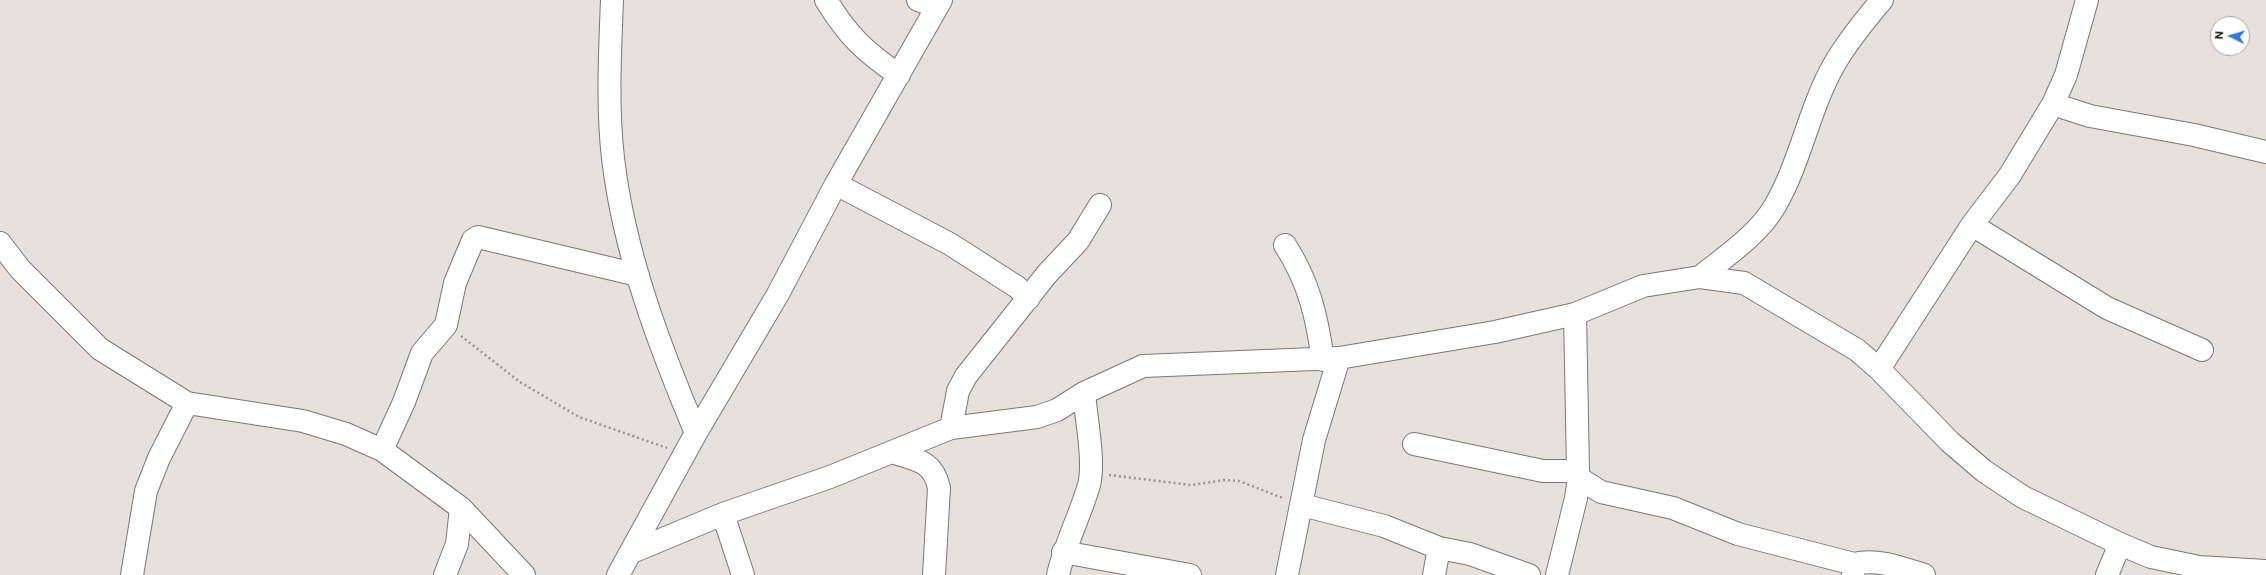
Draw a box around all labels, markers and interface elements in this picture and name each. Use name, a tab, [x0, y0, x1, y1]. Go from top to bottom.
north arrow	[2210, 16, 2250, 56]
text: N	[2212, 30, 2225, 40]

